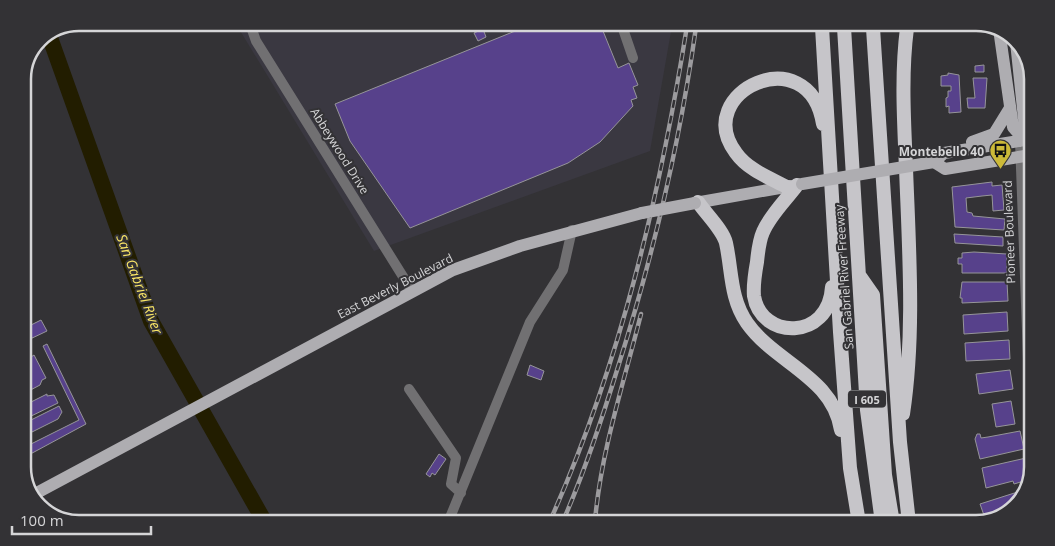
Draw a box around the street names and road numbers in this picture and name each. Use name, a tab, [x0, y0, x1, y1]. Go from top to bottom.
street label: Abbeywood Drive	[307, 105, 373, 198]
street label: Pioneer Boulevard	[999, 180, 1019, 284]
street label: San Gabriel River Freeway	[830, 203, 858, 350]
street label: East Beverly Boulevard	[334, 249, 456, 323]
road number: I 605	[848, 390, 886, 408]

